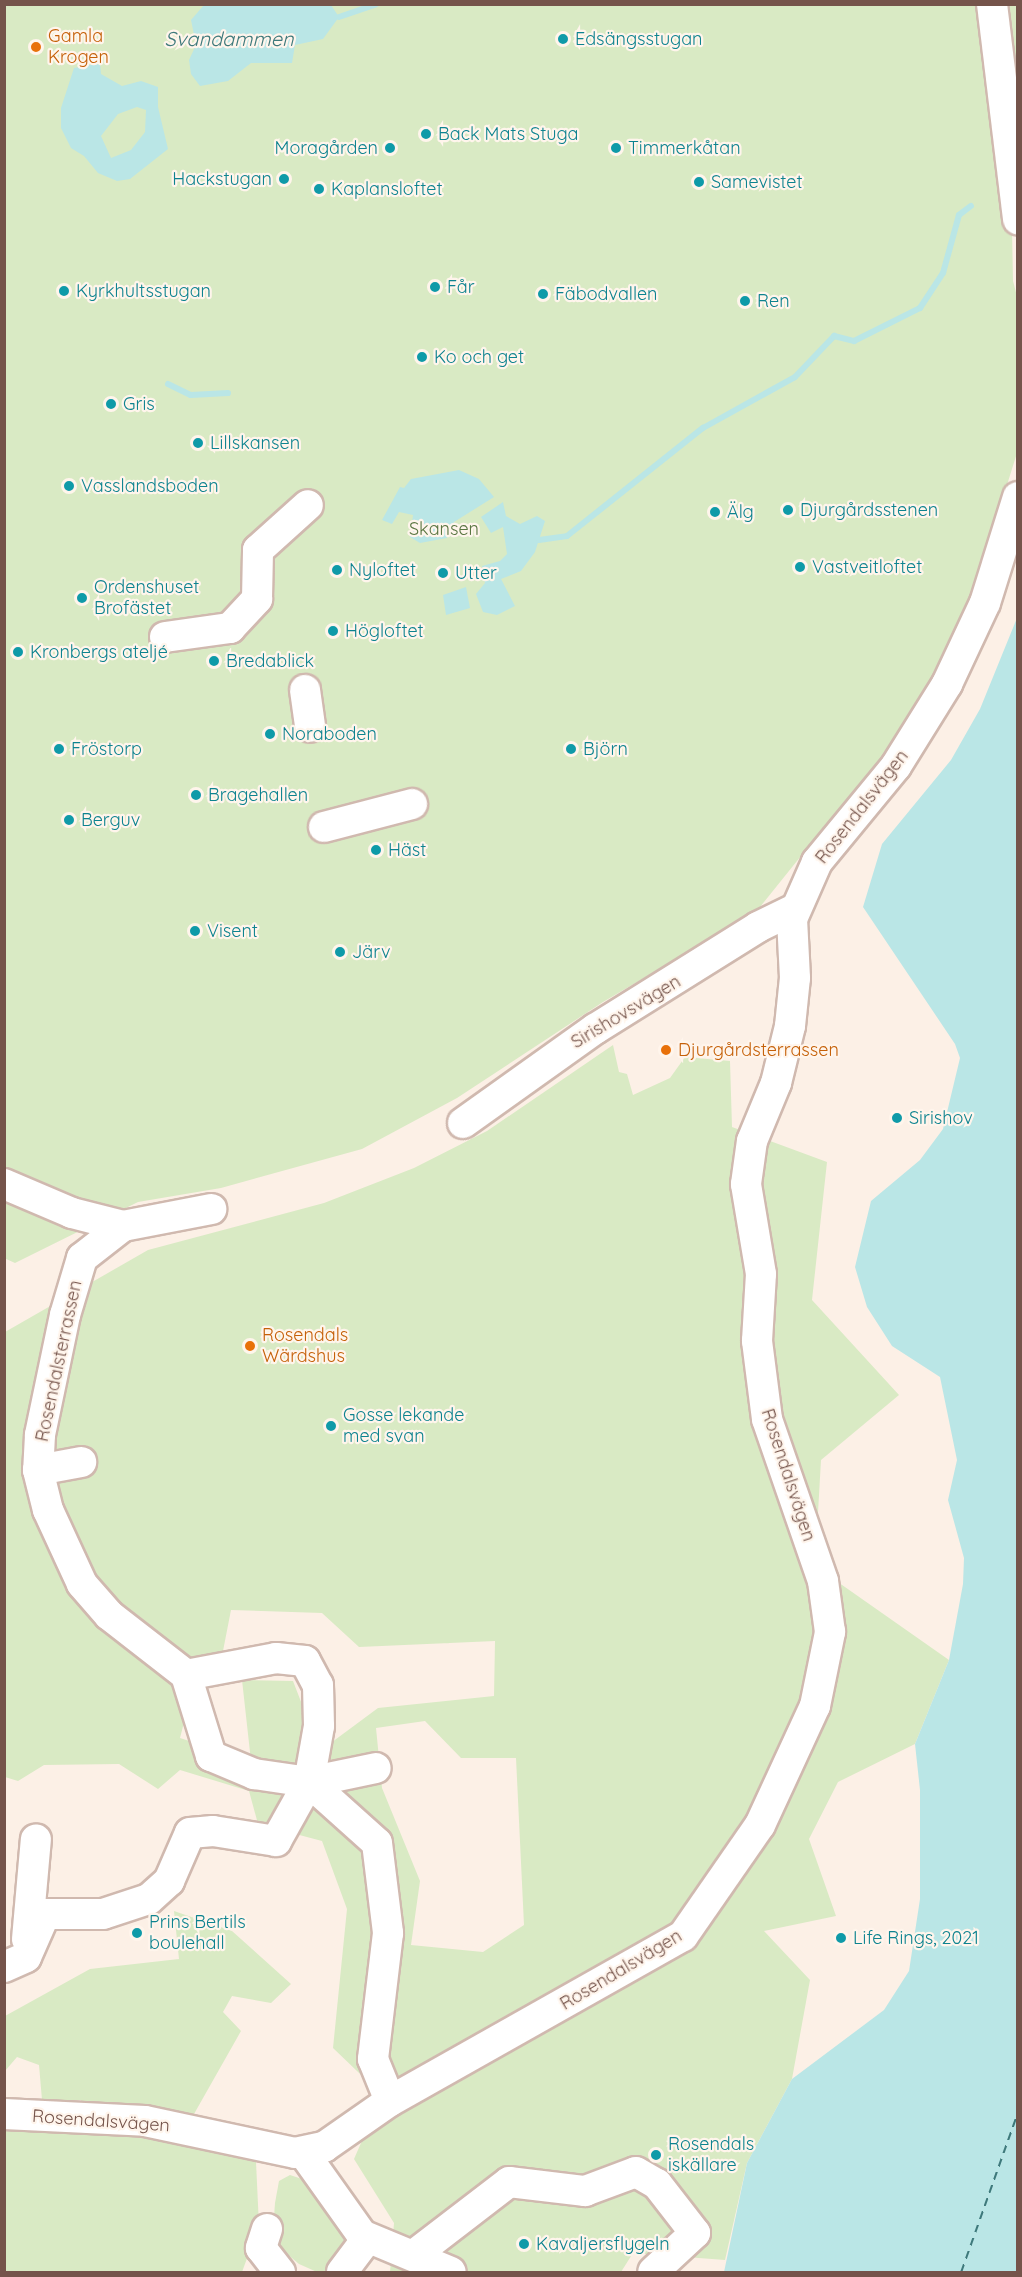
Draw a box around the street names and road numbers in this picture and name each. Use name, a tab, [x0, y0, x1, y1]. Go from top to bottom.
street label: Rosendalsvägen	[811, 746, 913, 868]
street label: Sirishovsvägen	[567, 971, 685, 1053]
street label: Rosendalsterrassen	[31, 1278, 87, 1444]
street label: Rosendalsvägen	[756, 1406, 820, 1544]
street label: Rosendalsvägen	[556, 1925, 686, 2015]
street label: Rosendalsvägen	[31, 2105, 171, 2137]

